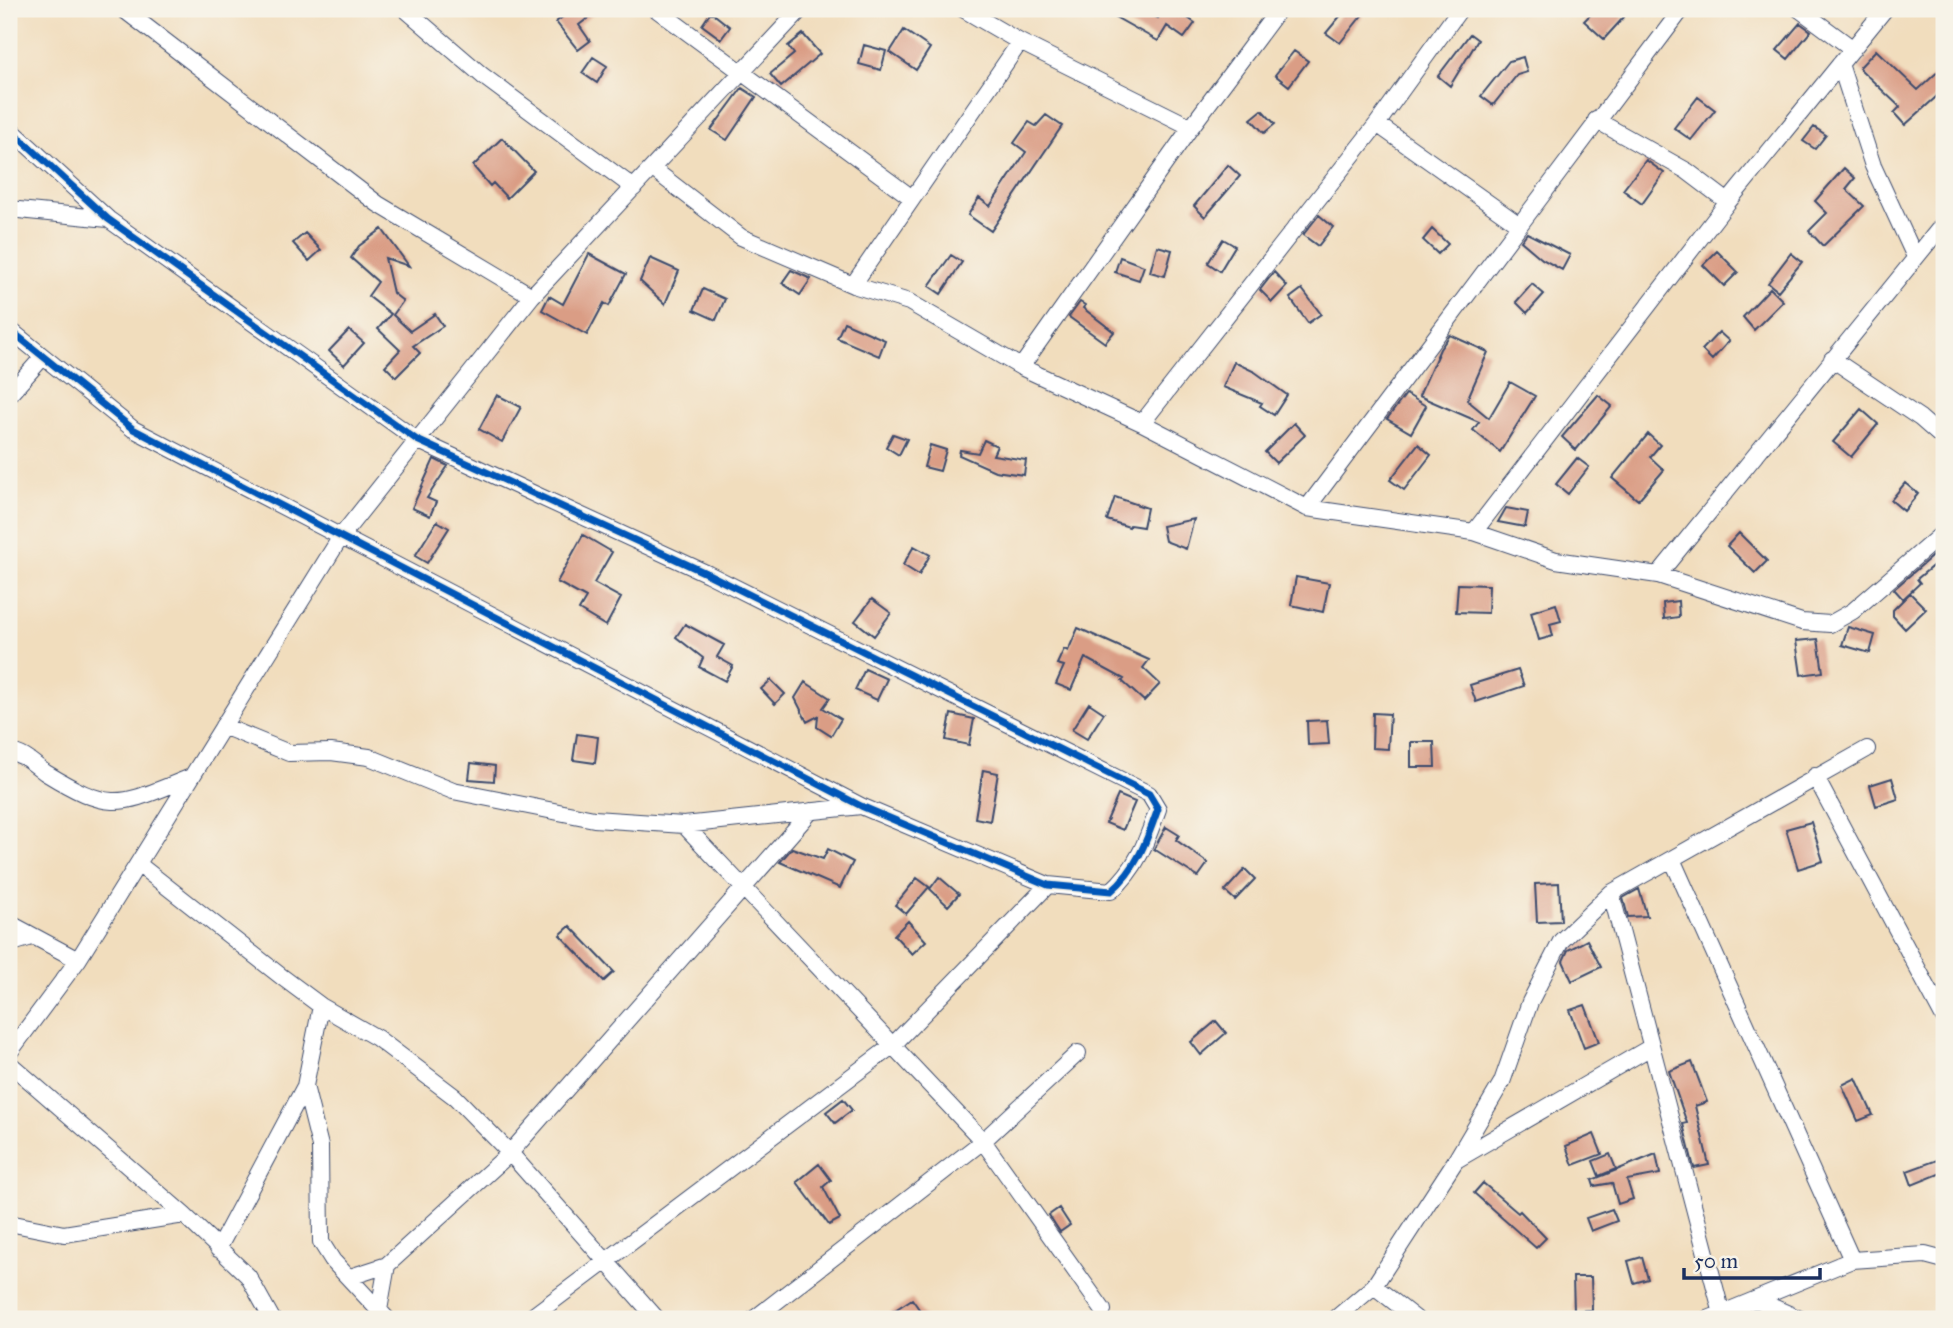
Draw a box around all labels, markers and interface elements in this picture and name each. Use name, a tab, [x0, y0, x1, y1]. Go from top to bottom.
scale bar	[1684, 1237, 1820, 1281]
text: 50 m	[1694, 1248, 1739, 1274]

